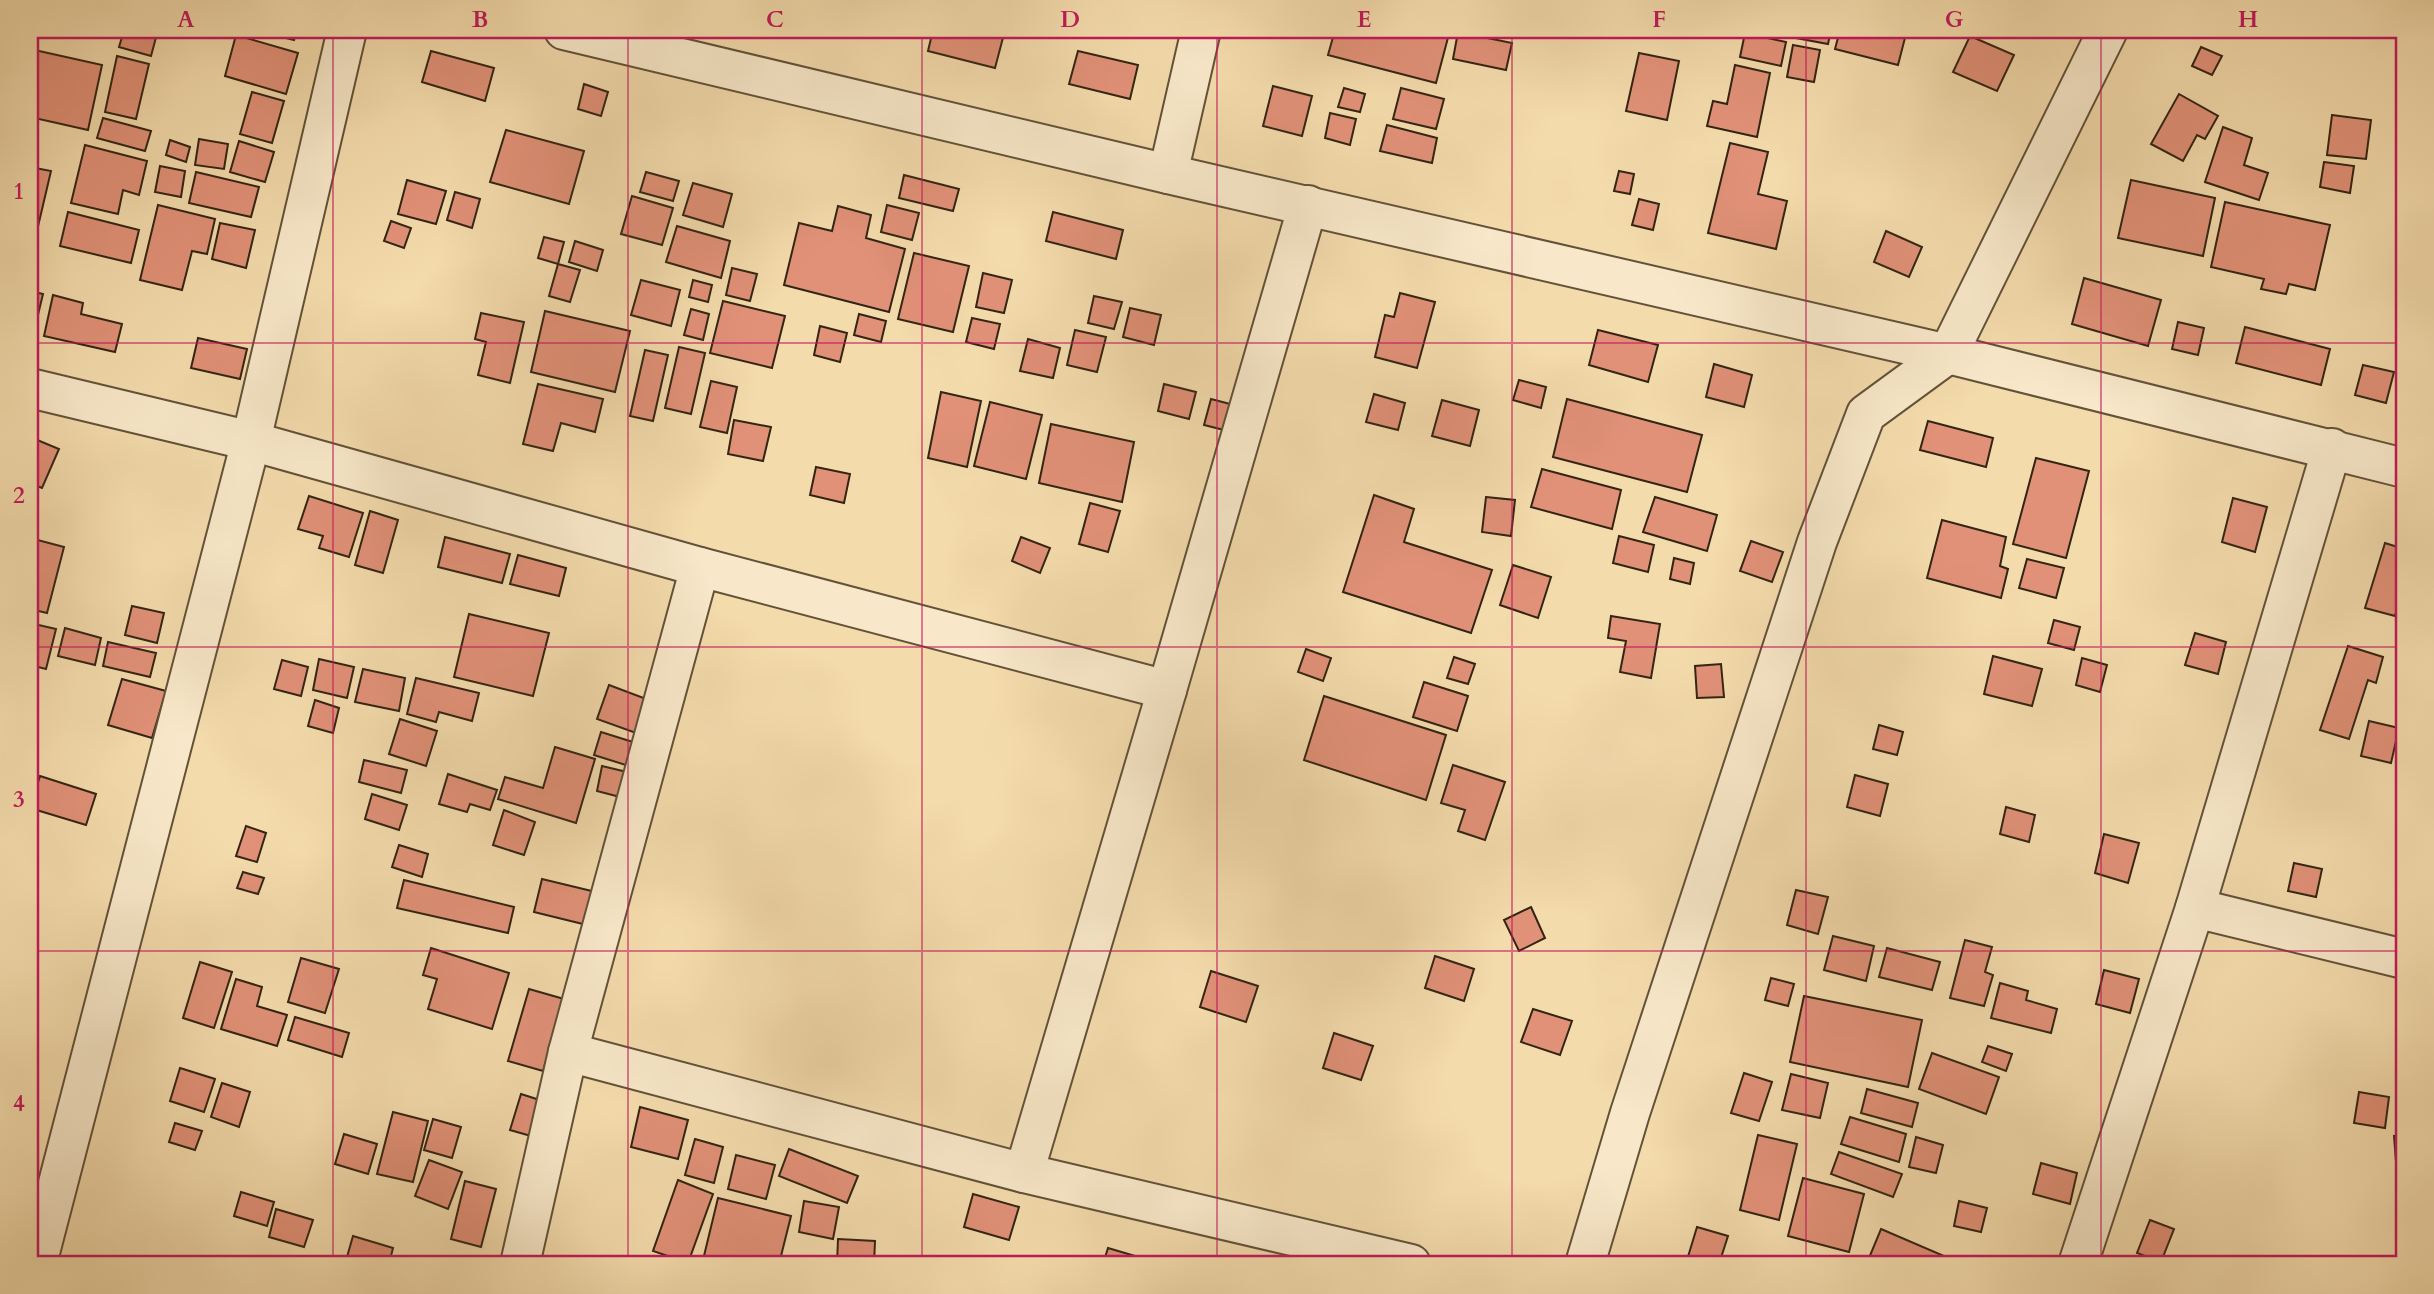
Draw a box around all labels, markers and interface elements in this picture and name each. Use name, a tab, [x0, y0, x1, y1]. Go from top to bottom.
text: A	[177, 4, 195, 35]
text: B	[472, 4, 488, 35]
text: C	[766, 4, 784, 35]
text: D	[1060, 4, 1080, 35]
text: E	[1357, 4, 1371, 35]
text: F	[1652, 4, 1666, 35]
text: G	[1945, 4, 1964, 35]
text: H	[2238, 4, 2258, 35]
text: 1	[13, 176, 25, 207]
text: 2	[13, 480, 25, 511]
text: 3	[13, 784, 25, 815]
text: 4	[13, 1088, 25, 1119]

